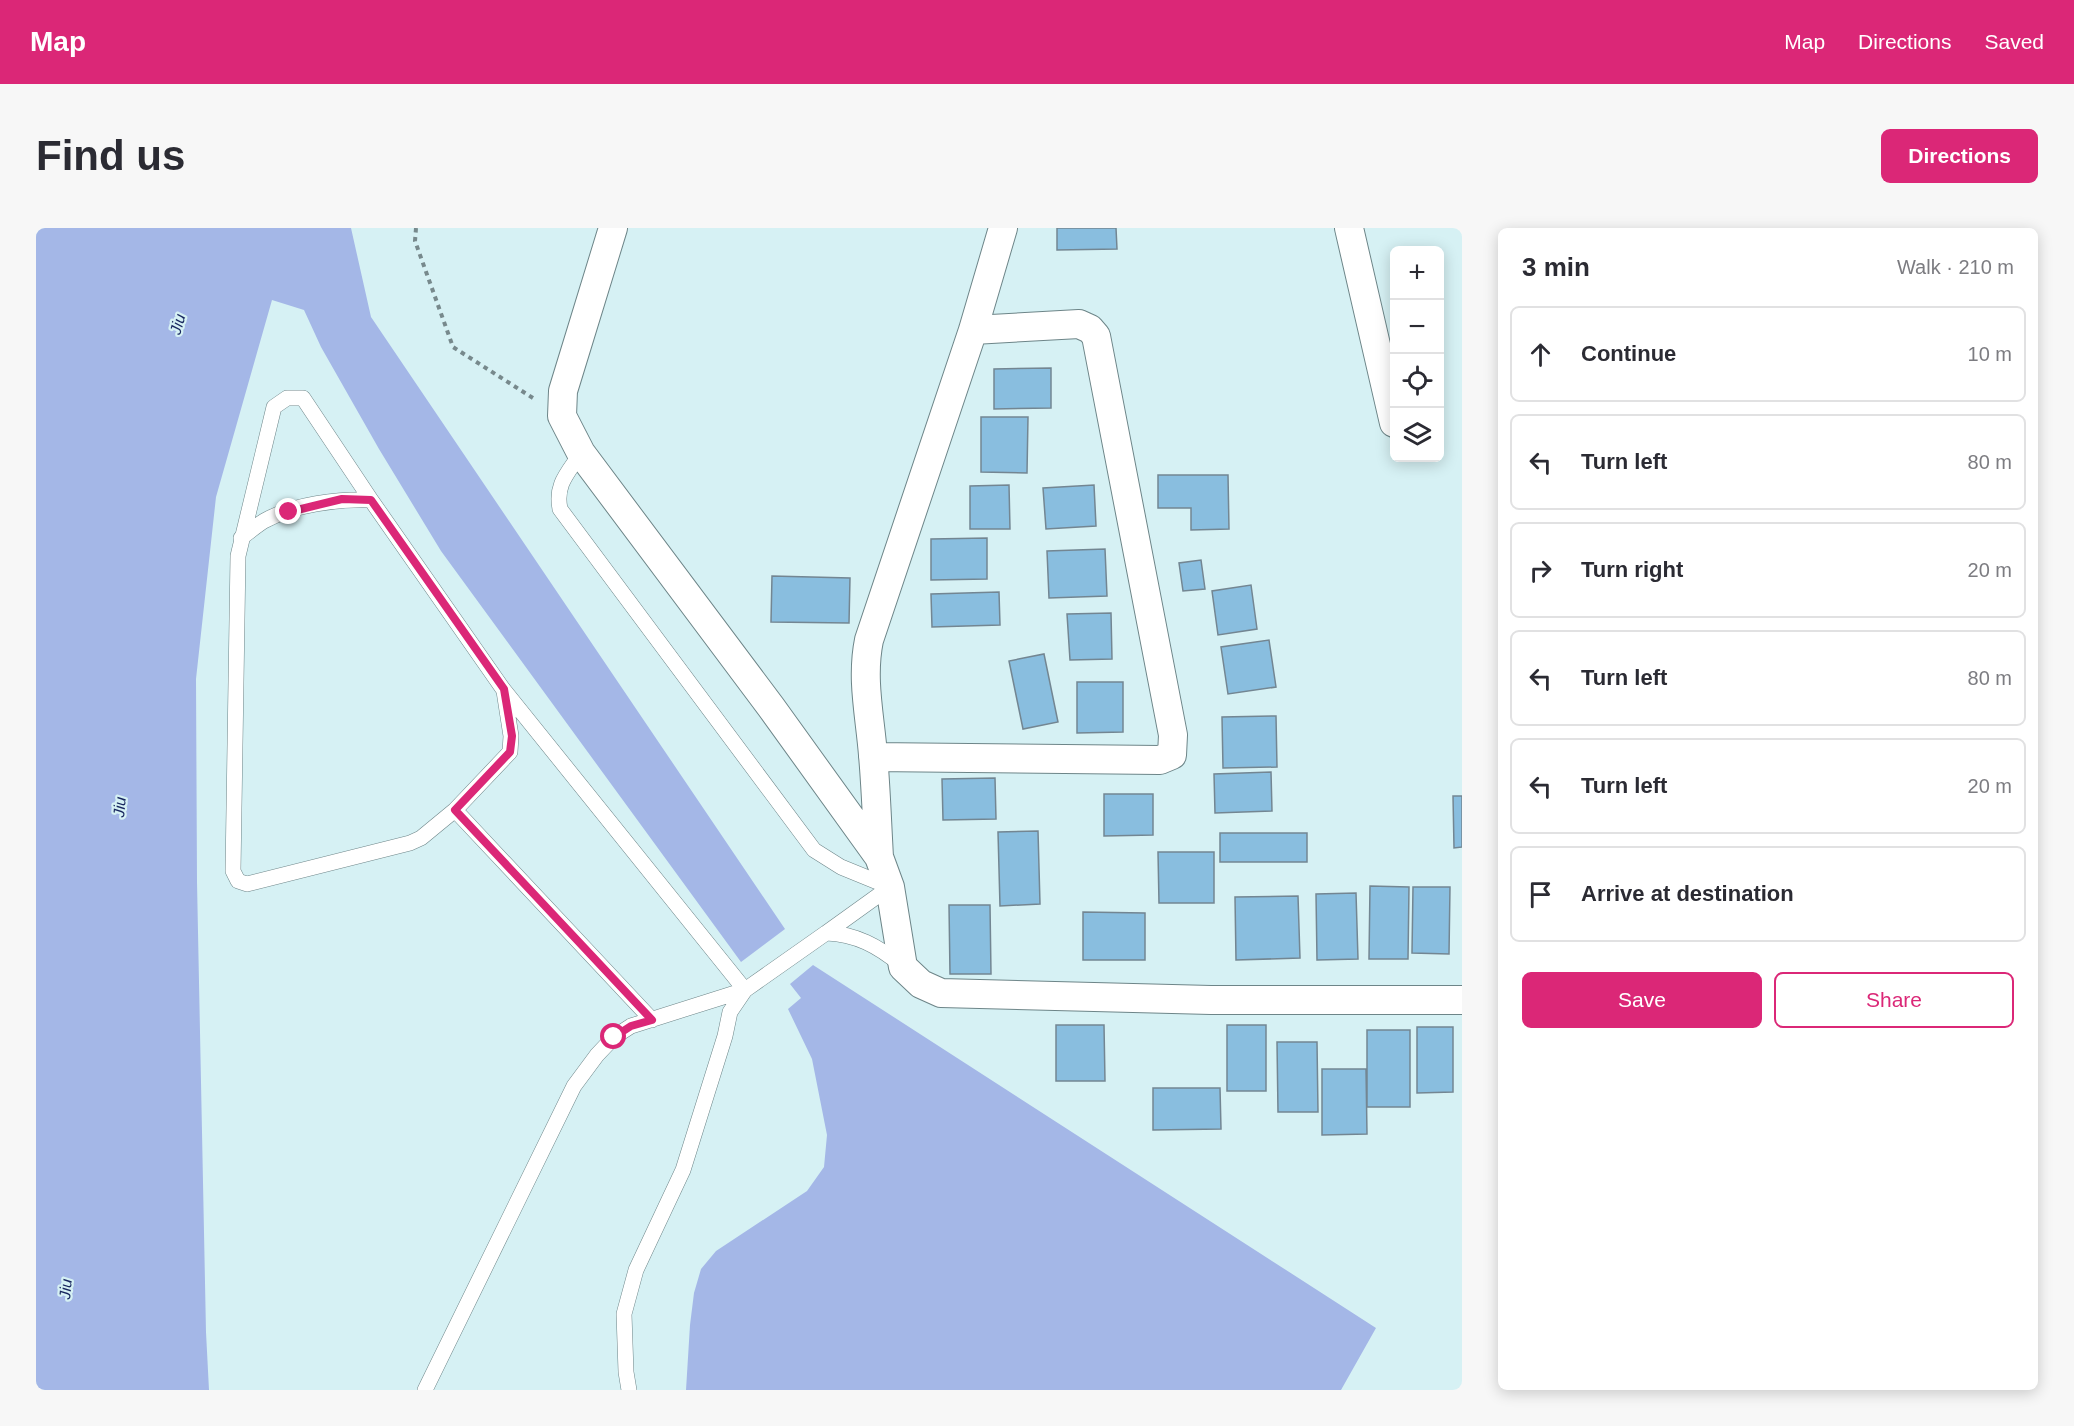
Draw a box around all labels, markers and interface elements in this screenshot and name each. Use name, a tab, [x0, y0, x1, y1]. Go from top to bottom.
text: Map	[30, 26, 86, 57]
text: Map	[1784, 30, 1825, 53]
text: Directions	[1858, 30, 1951, 53]
text: Saved	[1984, 30, 2044, 53]
button: Directions	[1881, 129, 2038, 183]
text: Find us	[36, 132, 185, 179]
map controls	[1390, 246, 1444, 462]
button: +	[1390, 246, 1444, 300]
text: 3 min	[1522, 252, 1590, 282]
text: Walk · 210 m	[1897, 256, 2014, 278]
button: −	[1390, 300, 1444, 354]
water label: Jiu	[166, 312, 188, 337]
icon: ahead	[1524, 338, 1557, 371]
text: Continue	[1581, 341, 1676, 366]
text: 10 m	[1968, 343, 2012, 365]
button: locate	[1390, 354, 1444, 408]
button: layers	[1390, 408, 1444, 462]
icon: left	[1524, 446, 1557, 479]
text: Turn left	[1581, 449, 1667, 474]
text: 80 m	[1968, 451, 2012, 473]
route end	[275, 498, 301, 524]
icon: right	[1524, 554, 1557, 587]
text: Turn right	[1581, 557, 1683, 582]
text: 20 m	[1968, 559, 2012, 581]
icon: left	[1524, 662, 1557, 695]
text: Turn left	[1581, 665, 1667, 690]
text: 80 m	[1968, 667, 2012, 689]
icon: left	[1524, 770, 1557, 803]
text: Turn left	[1581, 773, 1667, 798]
text: 20 m	[1968, 775, 2012, 797]
water label: Jiu	[110, 796, 129, 819]
icon: arrive	[1524, 878, 1557, 911]
text: Arrive at destination	[1581, 881, 1794, 906]
button: Save	[1522, 972, 1762, 1028]
button: Share	[1774, 972, 2014, 1028]
route start	[600, 1023, 626, 1049]
water label: Jiu	[56, 1278, 75, 1301]

